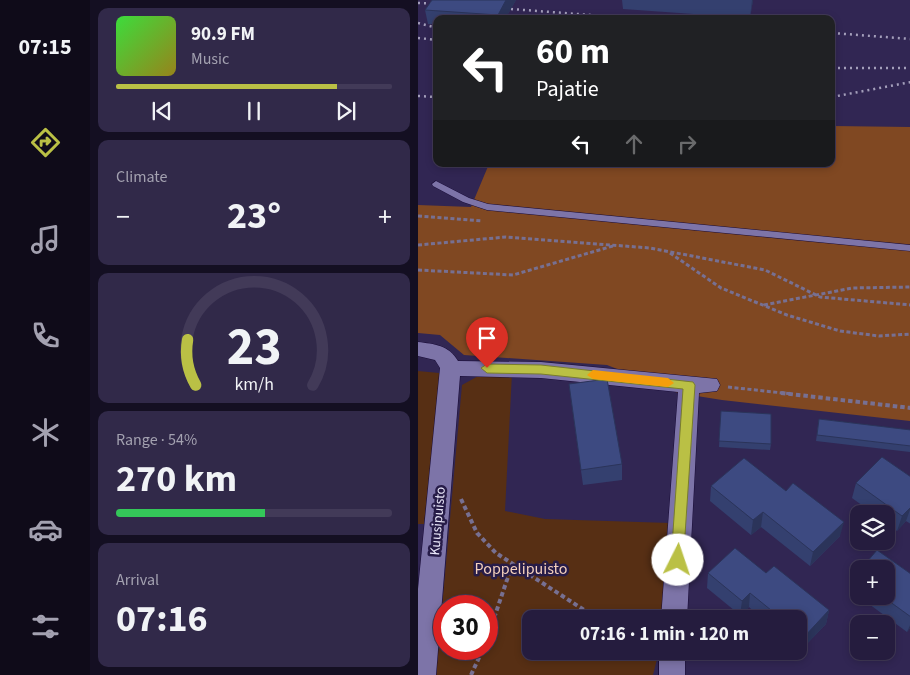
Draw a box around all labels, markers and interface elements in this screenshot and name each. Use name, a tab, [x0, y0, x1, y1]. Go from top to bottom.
text: 90.9 FM	[191, 21, 255, 48]
text: 60 m	[536, 27, 610, 77]
text: 07:15	[18, 31, 72, 63]
icon: left	[453, 35, 518, 100]
text: Music	[191, 48, 229, 70]
text: Pajatie	[536, 73, 599, 105]
icon: previous	[148, 97, 176, 125]
icon: pause	[240, 97, 268, 125]
icon: next	[332, 97, 360, 125]
icon: directions	[28, 125, 63, 160]
icon: left	[567, 130, 595, 158]
icon: ahead	[620, 130, 648, 158]
icon: right	[673, 130, 701, 158]
text: Climate	[116, 166, 167, 188]
text: 23°	[227, 189, 281, 243]
text: −	[116, 197, 130, 237]
text: +	[378, 197, 392, 237]
icon: music	[28, 222, 63, 257]
text: 23	[227, 311, 281, 385]
pin	[466, 317, 508, 368]
icon: phone	[28, 318, 63, 353]
icon: arrive	[473, 324, 501, 352]
text: km/h	[234, 372, 274, 397]
icon: climate	[28, 415, 63, 450]
text: Range · 54%	[116, 429, 197, 451]
text: 270 km	[116, 452, 237, 506]
street label: Kuusipuisto	[425, 486, 451, 556]
map controls	[850, 505, 895, 660]
button: layers	[850, 505, 895, 550]
icon: car	[28, 512, 63, 547]
position arrow	[651, 533, 703, 585]
park label: Poppelipuisto	[475, 558, 567, 580]
button: +	[850, 560, 895, 605]
text: Arrival	[116, 569, 159, 591]
text: 07:16	[116, 592, 208, 646]
speed limit sign: 30	[433, 595, 498, 660]
icon: filters	[28, 609, 63, 644]
button: −	[850, 615, 895, 660]
text: 07:16 · 1 min · 120 m	[580, 621, 749, 648]

